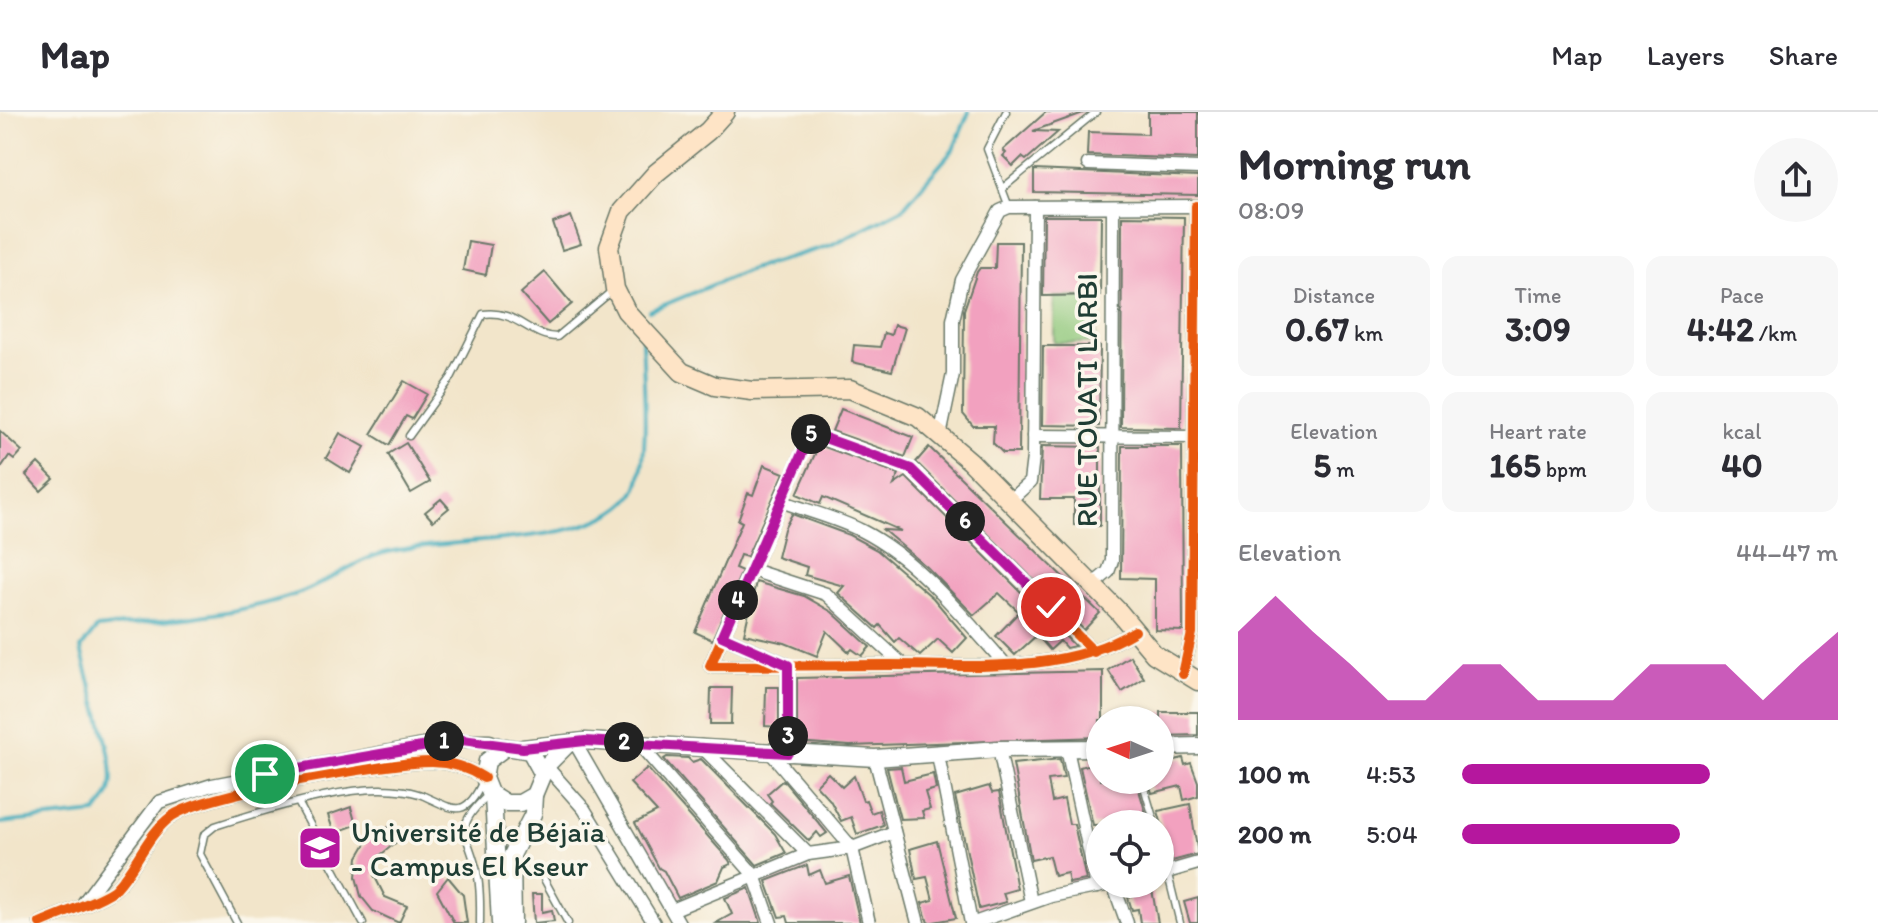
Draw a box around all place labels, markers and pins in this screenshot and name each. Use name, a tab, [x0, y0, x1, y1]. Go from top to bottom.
pin: 5	[791, 414, 831, 454]
pin: 6	[945, 501, 985, 541]
pin	[1017, 573, 1085, 641]
pin: 4	[718, 580, 758, 620]
pin: 3	[768, 716, 808, 756]
pin: 1	[424, 721, 464, 761]
pin: 2	[604, 722, 644, 762]
pin	[231, 740, 299, 808]
place label: Université de Béjaïa - Campus El Kseur	[351, 813, 606, 884]
school or university icon: Université de Béjaïa - Campus El Kseur	[296, 824, 344, 872]

